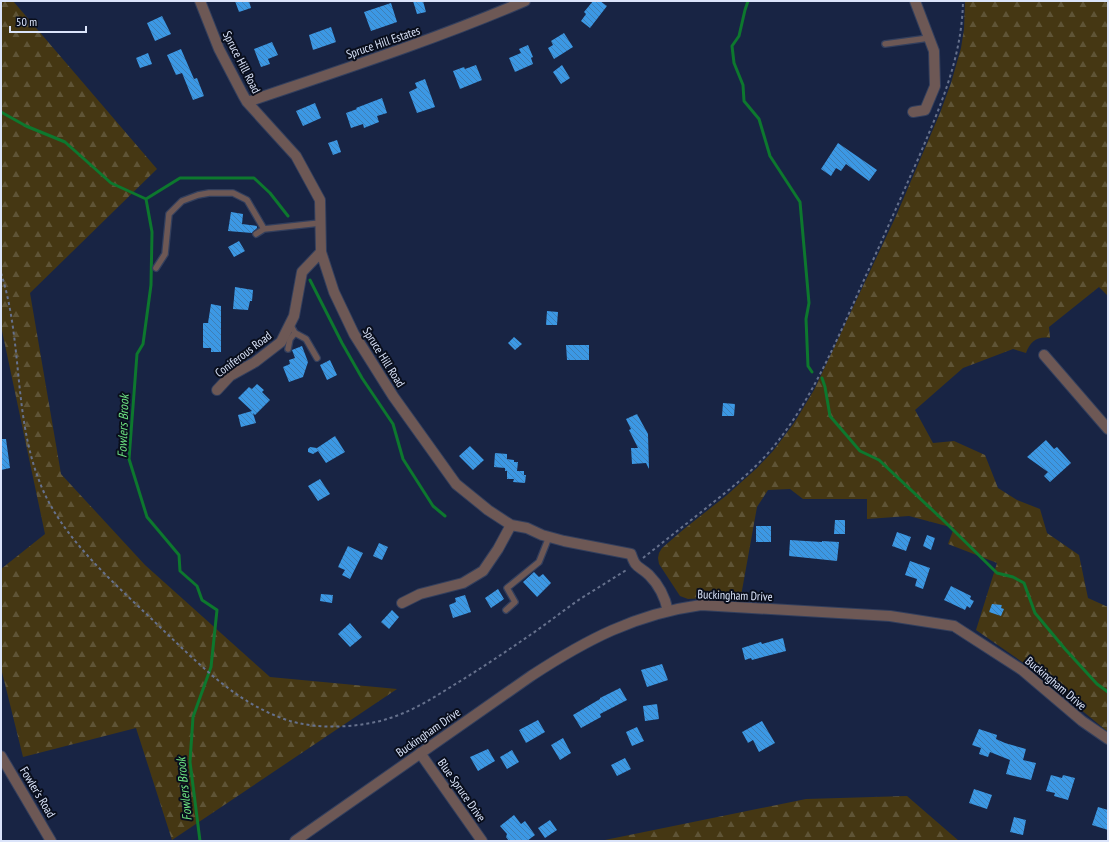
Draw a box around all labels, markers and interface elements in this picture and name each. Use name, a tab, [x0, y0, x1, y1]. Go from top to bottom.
scale bar	[10, 8, 86, 34]
text: 50 m	[16, 14, 37, 29]
street label: Spruce Hill Estates	[344, 22, 422, 62]
street label: Spruce Hill Road	[220, 28, 264, 96]
street label: Spruce Hill Road	[360, 324, 408, 390]
street label: Coniferous Road	[212, 328, 274, 380]
water label: Fowlers Brook	[113, 392, 133, 458]
street label: Buckingham Drive	[697, 586, 773, 604]
street label: Buckingham Drive	[1022, 653, 1090, 713]
street label: Buckingham Drive	[393, 704, 463, 760]
water label: Fowlers Brook	[172, 755, 196, 822]
street label: Blue Spruce Drive	[435, 756, 489, 824]
street label: Fowler's Road	[17, 764, 59, 820]

